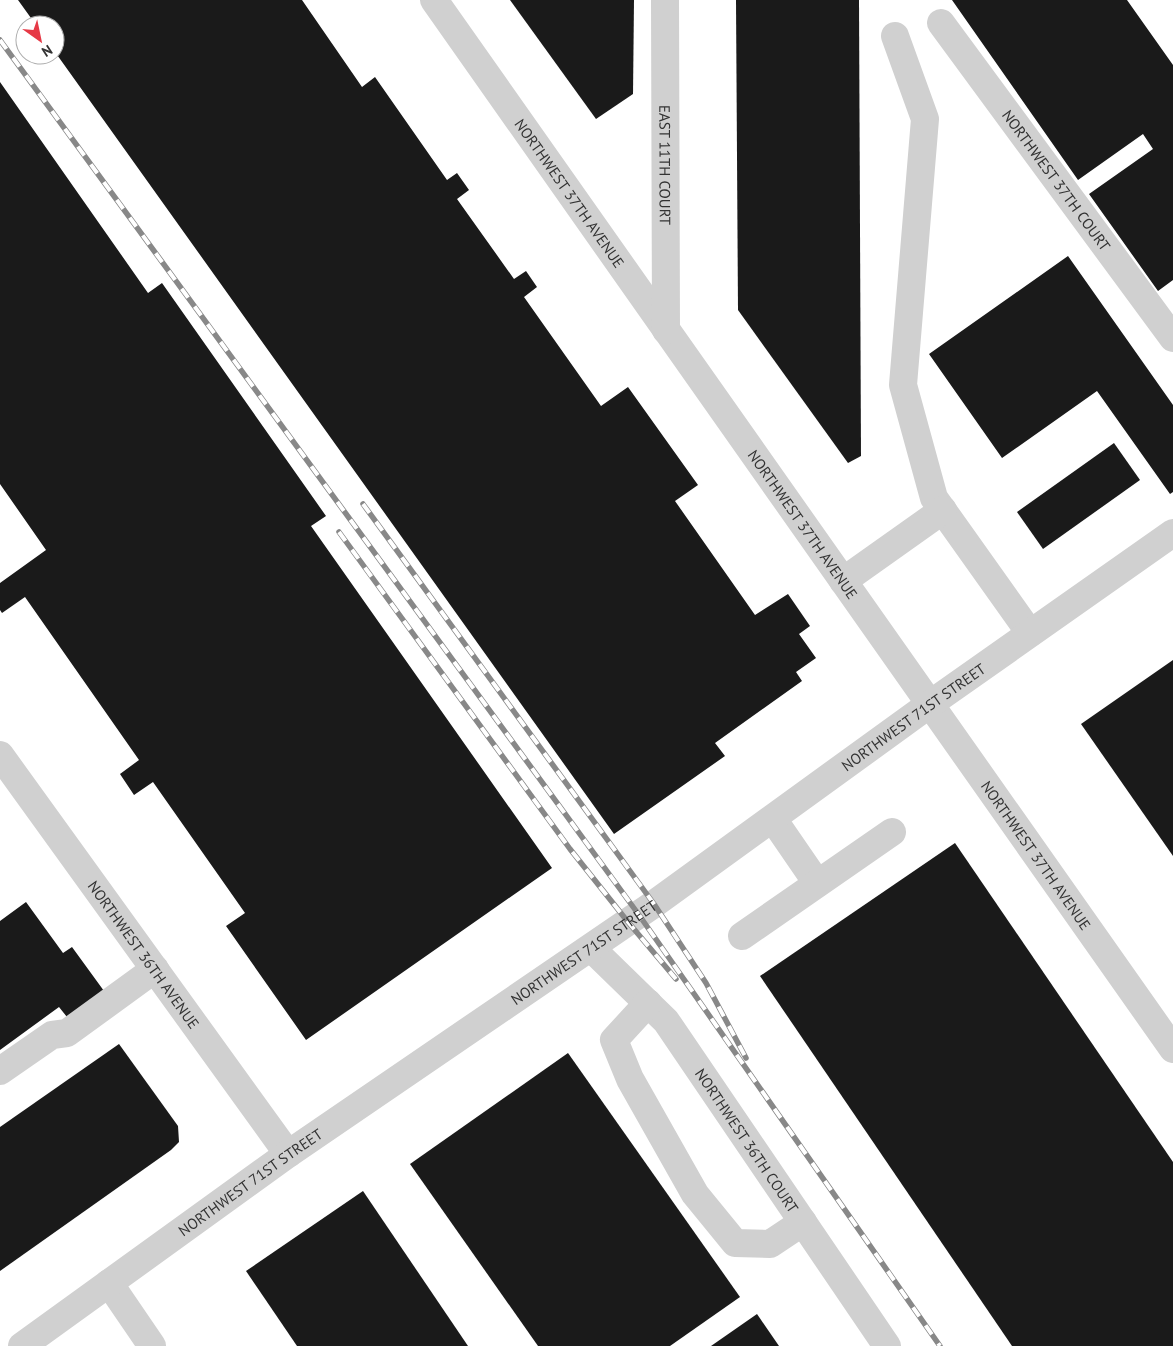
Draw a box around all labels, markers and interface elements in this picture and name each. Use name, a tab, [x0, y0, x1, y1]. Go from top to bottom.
north arrow	[15, 15, 65, 65]
text: N	[38, 41, 56, 61]
street label: EAST 11TH COURT	[656, 105, 675, 226]
street label: NORTHWEST 37TH COURT	[998, 106, 1115, 255]
street label: NORTHWEST 37TH AVENUE	[511, 115, 629, 271]
street label: NORTHWEST 37TH AVENUE	[744, 446, 862, 602]
street label: NORTHWEST 71ST STREET	[837, 658, 989, 775]
street label: NORTHWEST 37TH AVENUE	[977, 777, 1095, 933]
street label: NORTHWEST 36TH AVENUE	[84, 877, 204, 1032]
street label: NORTHWEST 71ST STREET	[507, 895, 661, 1009]
street label: NORTHWEST 36TH COURT	[691, 1065, 803, 1217]
street label: NORTHWEST 71ST STREET	[174, 1124, 326, 1240]

